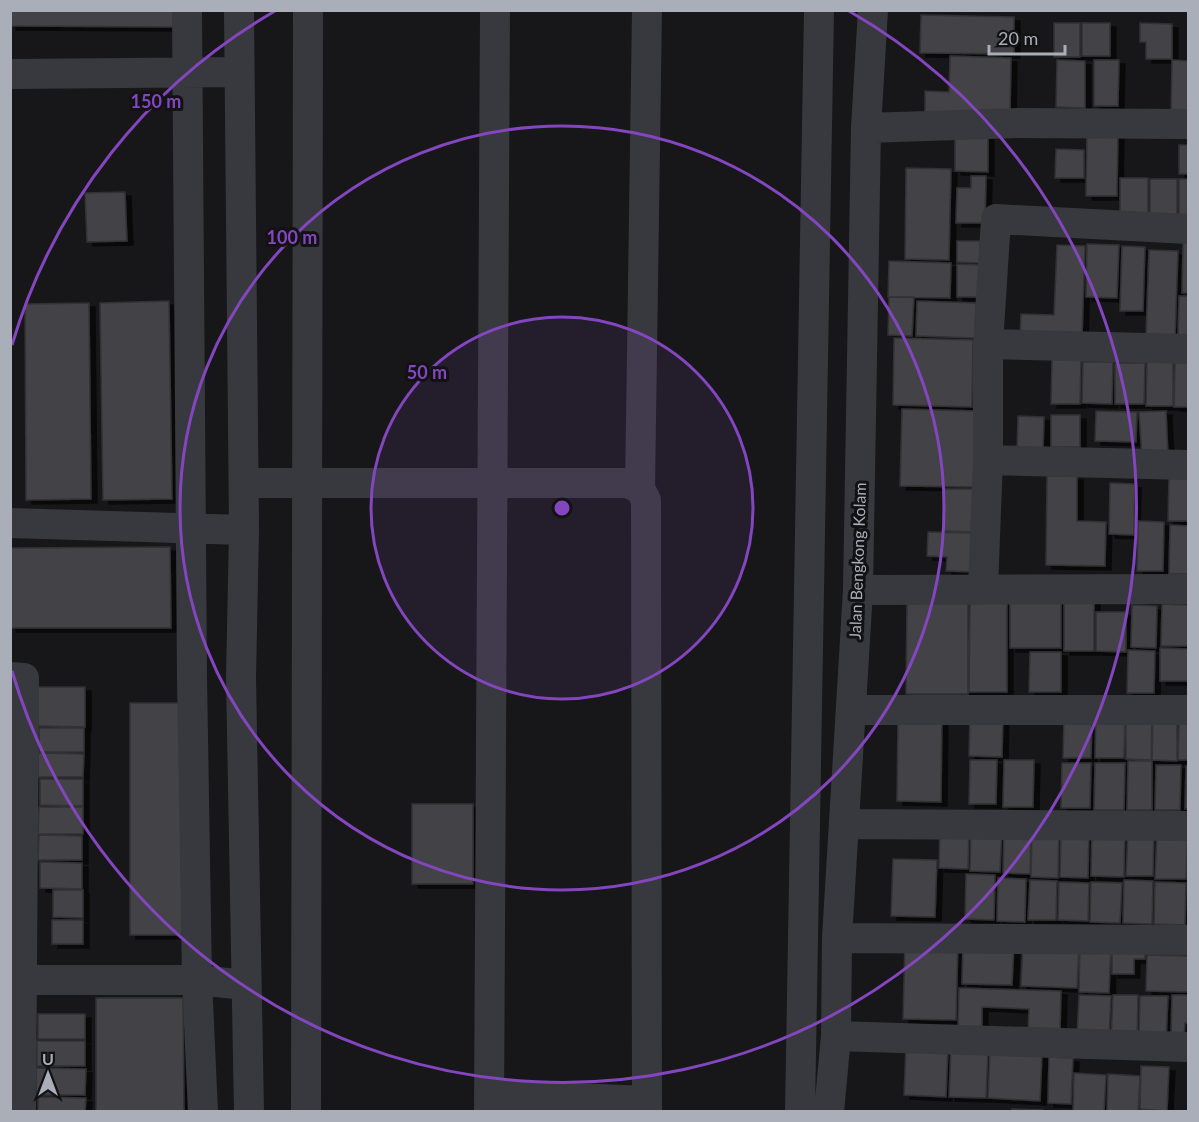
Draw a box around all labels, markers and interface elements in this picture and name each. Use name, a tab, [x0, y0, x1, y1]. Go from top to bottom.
scale bar	[989, 18, 1066, 56]
text: 20 m	[998, 27, 1038, 49]
text: 150 m	[131, 90, 181, 112]
text: 100 m	[267, 226, 317, 248]
text: 50 m	[407, 361, 447, 383]
street label: Jalan Bengkong Kolam	[845, 482, 869, 640]
centre of rings	[552, 498, 572, 518]
north arrow	[18, 1044, 78, 1104]
text: U	[42, 1049, 54, 1068]

